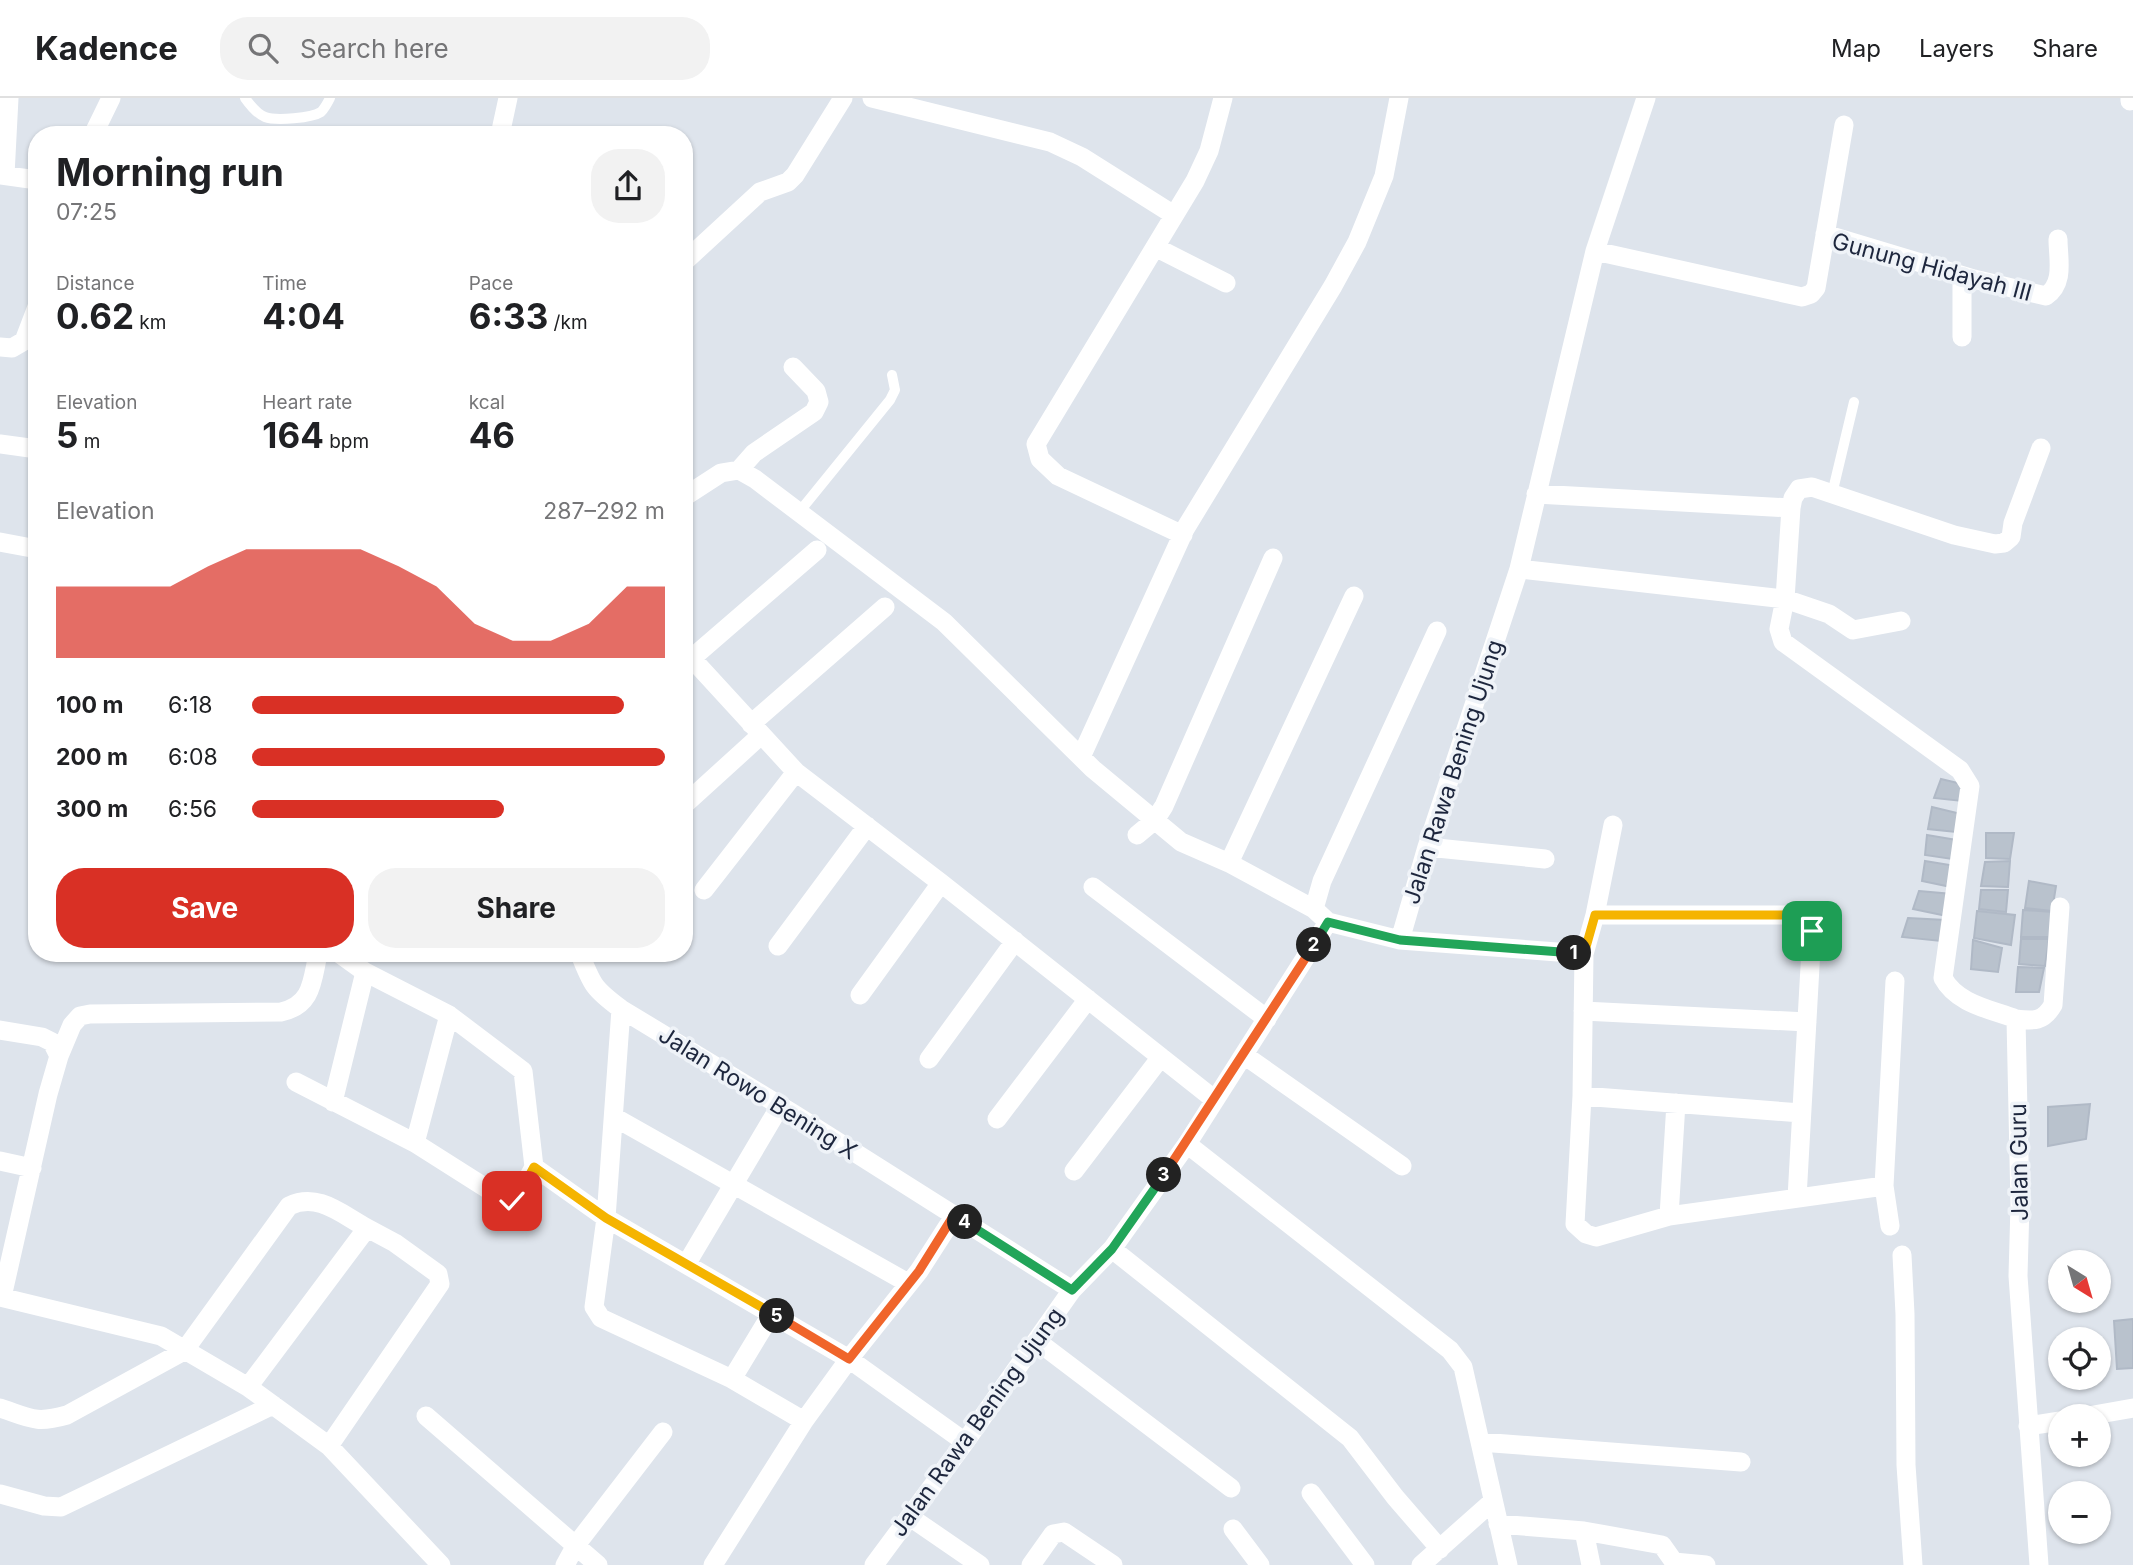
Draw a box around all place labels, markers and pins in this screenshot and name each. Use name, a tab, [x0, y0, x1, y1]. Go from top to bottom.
pin	[1782, 901, 1842, 961]
pin: 2	[1296, 928, 1332, 962]
pin: 1	[1556, 936, 1592, 970]
pin: 3	[1146, 1158, 1182, 1192]
pin	[482, 1171, 542, 1231]
pin: 4	[948, 1204, 982, 1240]
pin: 5	[760, 1298, 794, 1334]

